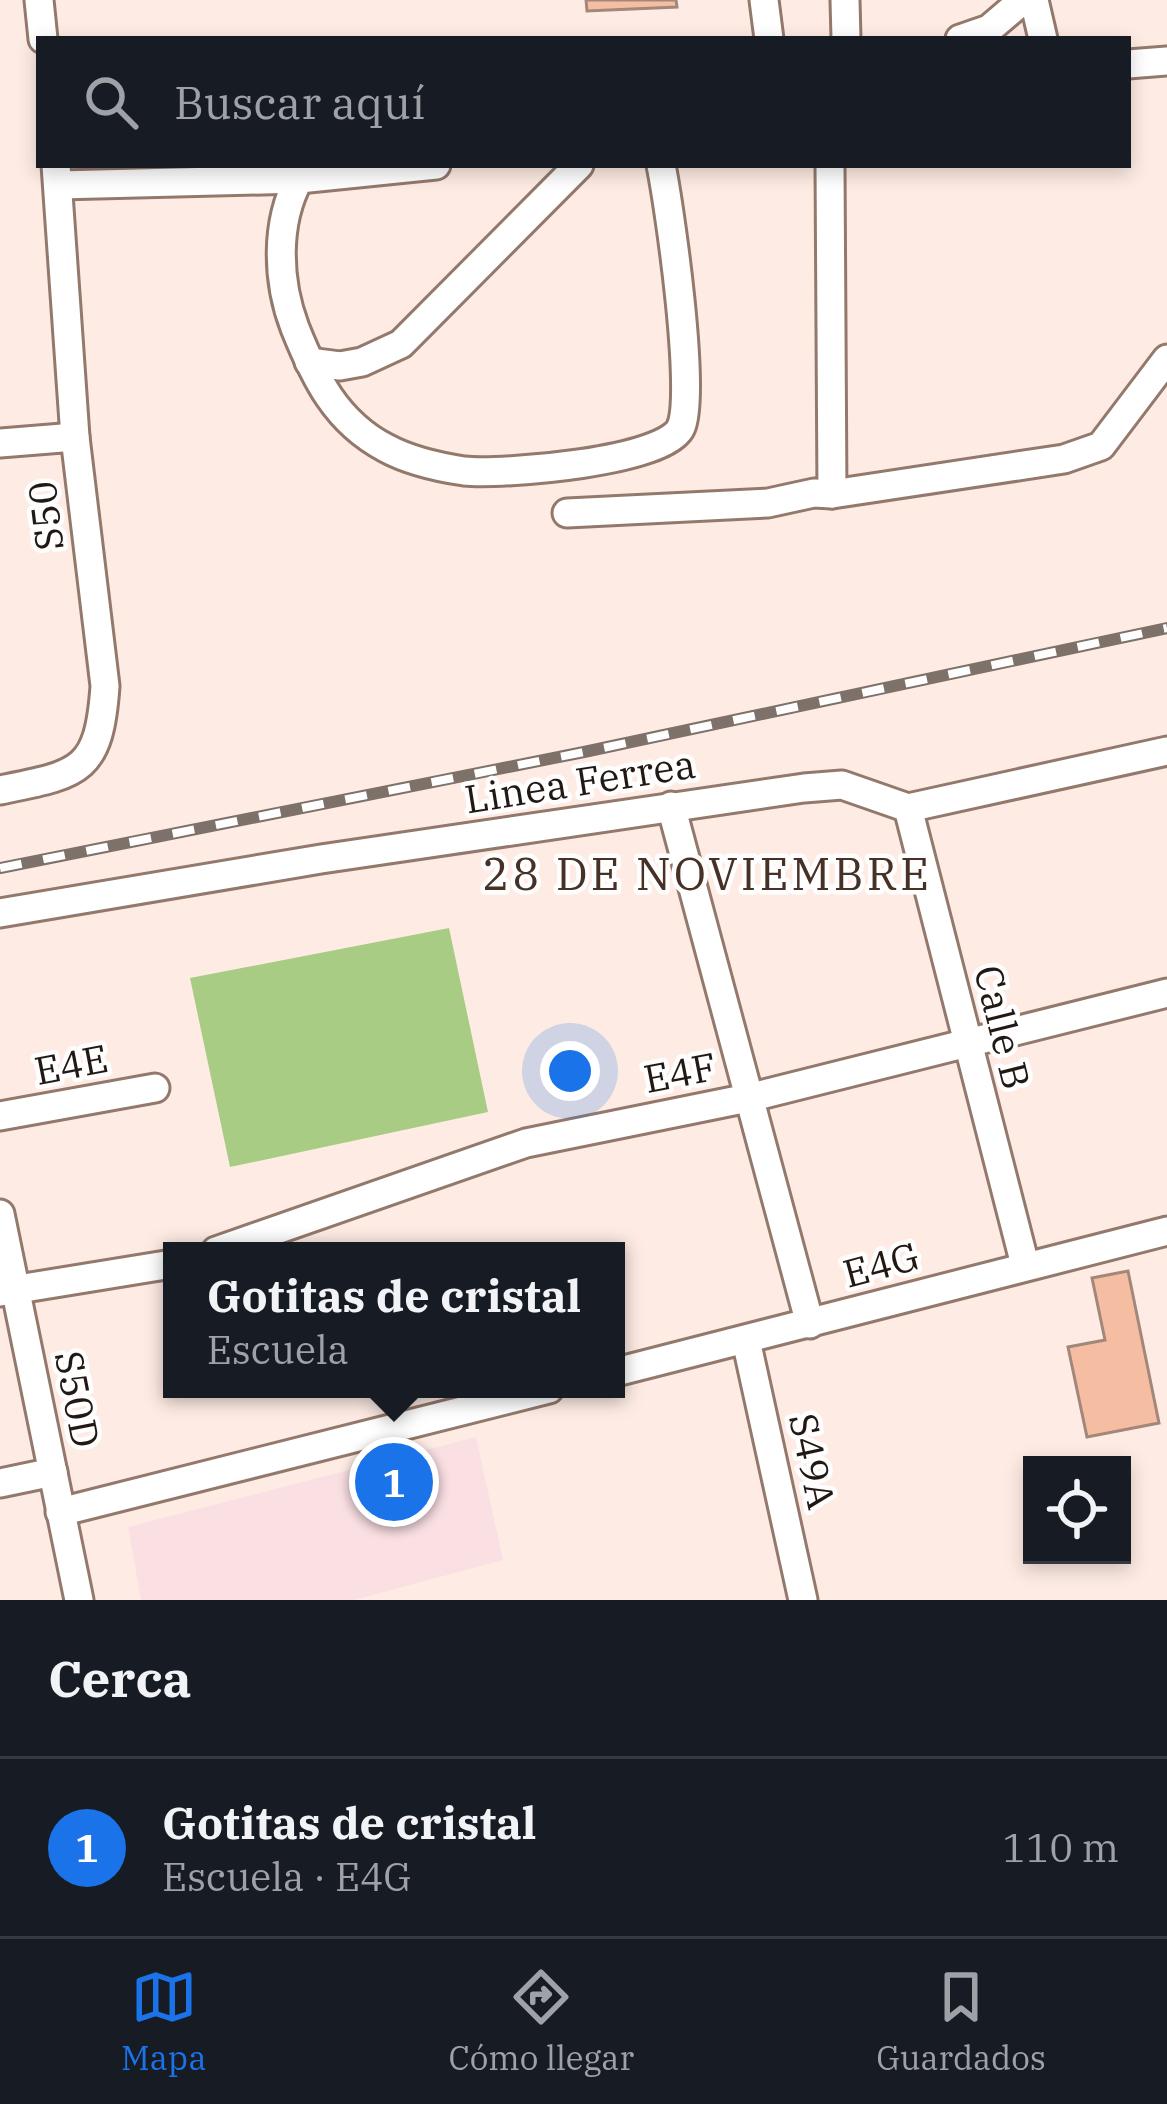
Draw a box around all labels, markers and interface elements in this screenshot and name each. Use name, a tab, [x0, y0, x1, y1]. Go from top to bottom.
search box	[36, 36, 1131, 168]
icon: search	[78, 69, 144, 135]
text: Buscar aquí	[174, 73, 425, 131]
street label: S50	[15, 478, 75, 554]
street label: Linea Ferrea	[461, 738, 699, 824]
district label: 28 DE NOVIEMBRE	[482, 844, 932, 902]
street label: Calle B	[963, 960, 1043, 1094]
street label: E4E	[30, 1032, 112, 1096]
street label: E4F	[639, 1040, 721, 1104]
your location	[540, 1041, 600, 1101]
street label: E4G	[837, 1229, 925, 1299]
popup	[163, 1242, 625, 1398]
text: Gotitas de cristal	[207, 1266, 581, 1324]
text: Escuela	[207, 1324, 349, 1375]
street label: S50D	[44, 1346, 112, 1452]
street label: S49A	[778, 1409, 848, 1514]
pin: 1	[355, 1437, 433, 1527]
map controls	[1023, 1456, 1131, 1564]
button: locate	[1023, 1456, 1131, 1564]
text: Cerca	[48, 1645, 192, 1711]
text: Gotitas de cristal	[162, 1793, 537, 1851]
text: 1	[75, 1822, 99, 1873]
text: 110 m	[1003, 1822, 1119, 1873]
text: Escuela · E4G	[162, 1851, 411, 1902]
tab: Mapa	[121, 1964, 206, 2079]
tab: Cómo llegar	[449, 1964, 634, 2079]
tab: Guardados	[876, 1964, 1046, 2079]

